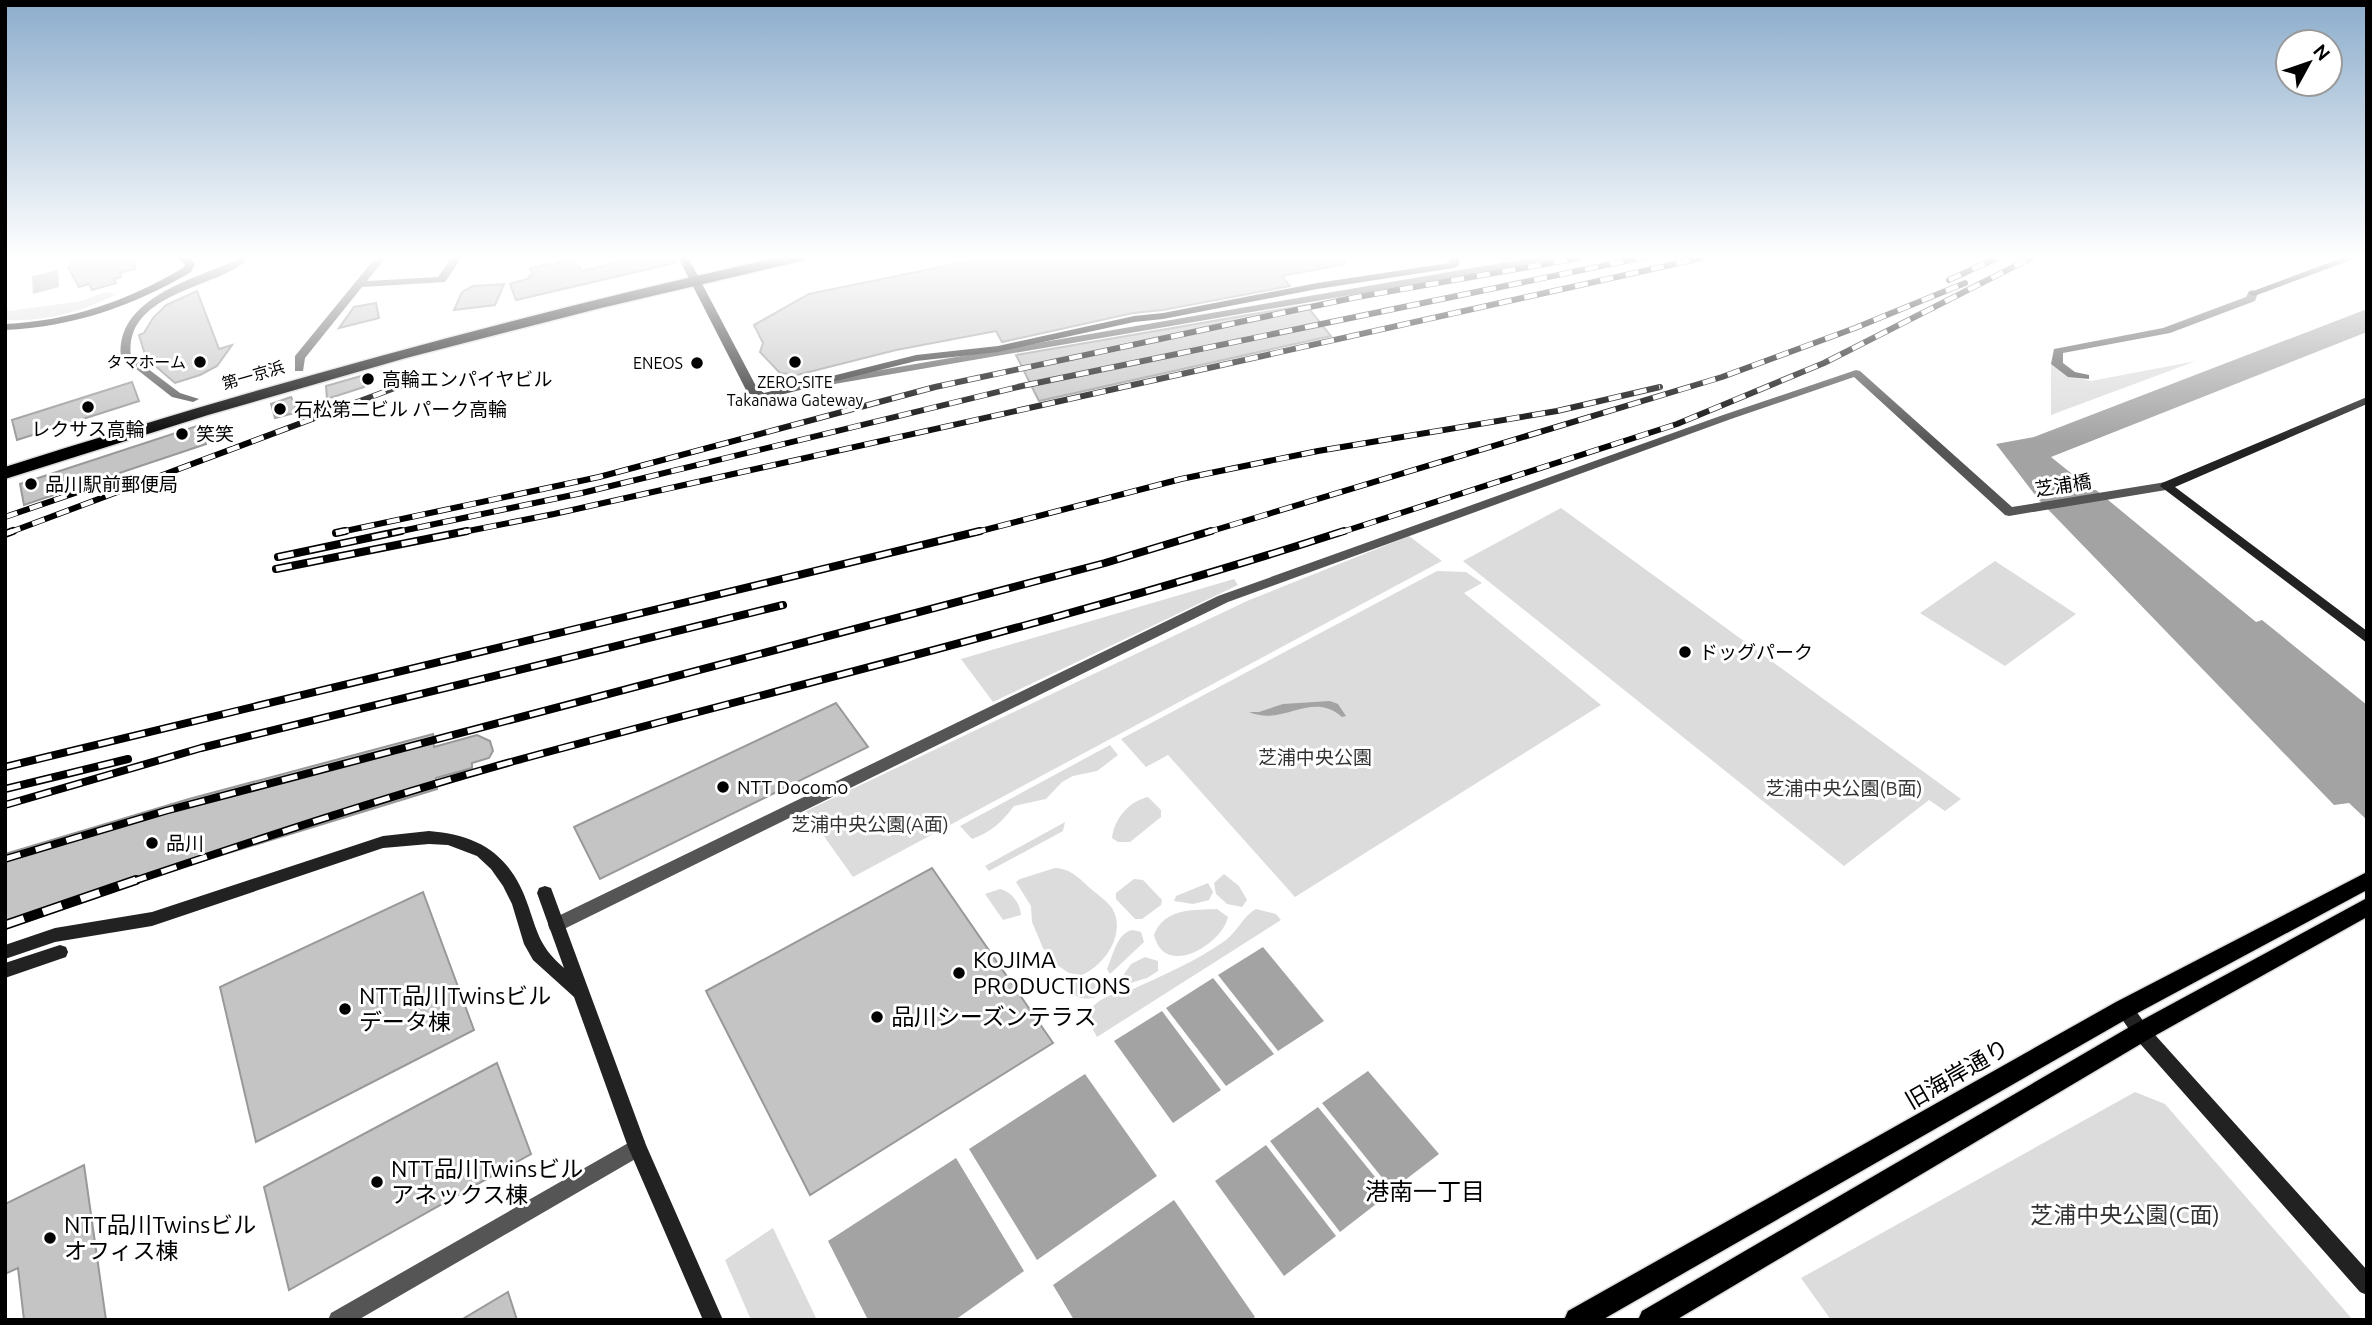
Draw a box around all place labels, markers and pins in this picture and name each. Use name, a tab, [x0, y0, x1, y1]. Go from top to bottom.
place label: タマホーム	[106, 353, 186, 371]
marker: タマホーム	[192, 354, 208, 370]
place label: ENEOS	[633, 354, 683, 372]
marker: ZERO-SITE Takanawa Gateway	[787, 354, 803, 370]
marker: ENEOS	[689, 355, 705, 371]
place label: 高輪エンパイヤビル	[382, 368, 552, 390]
marker: 高輪エンパイヤビル	[360, 371, 376, 387]
place label: ZERO-SITE Takanawa Gateway	[727, 373, 864, 409]
place label: 石松第二ビル パーク高輪	[294, 398, 507, 420]
marker: レクサス高輪	[80, 399, 96, 415]
marker: 石松第二ビル パーク高輪	[272, 401, 288, 417]
place label: レクサス高輪	[31, 418, 145, 440]
place label: 笑笑	[196, 423, 234, 445]
marker: 笑笑	[174, 426, 190, 442]
place label: 品川駅前郵便局	[45, 473, 178, 495]
marker: 品川駅前郵便局	[23, 476, 39, 492]
place label: ドッグパーク	[1699, 641, 1813, 663]
marker: ドッグパーク	[1677, 644, 1693, 660]
place label: NTT Docomo	[737, 776, 848, 798]
marker: NTT Docomo	[715, 779, 731, 795]
place label: 品川	[166, 832, 204, 854]
marker: 品川	[144, 835, 160, 851]
place label: KOJIMA PRODUCTIONS	[973, 947, 1130, 998]
marker: KOJIMA PRODUCTIONS	[951, 965, 967, 981]
place label: NTT品川Twinsビル データ棟	[359, 983, 551, 1034]
marker: NTT品川Twinsビル データ棟	[337, 1001, 353, 1017]
place label: 品川シーズンテラス	[891, 1004, 1096, 1029]
marker: 品川シーズンテラス	[869, 1009, 885, 1025]
place label: NTT品川Twinsビル アネックス棟	[391, 1156, 583, 1207]
marker: NTT品川Twinsビル アネックス棟	[369, 1174, 385, 1190]
place label: NTT品川Twinsビル オフィス棟	[64, 1212, 256, 1263]
marker: NTT品川Twinsビル オフィス棟	[42, 1230, 58, 1246]

